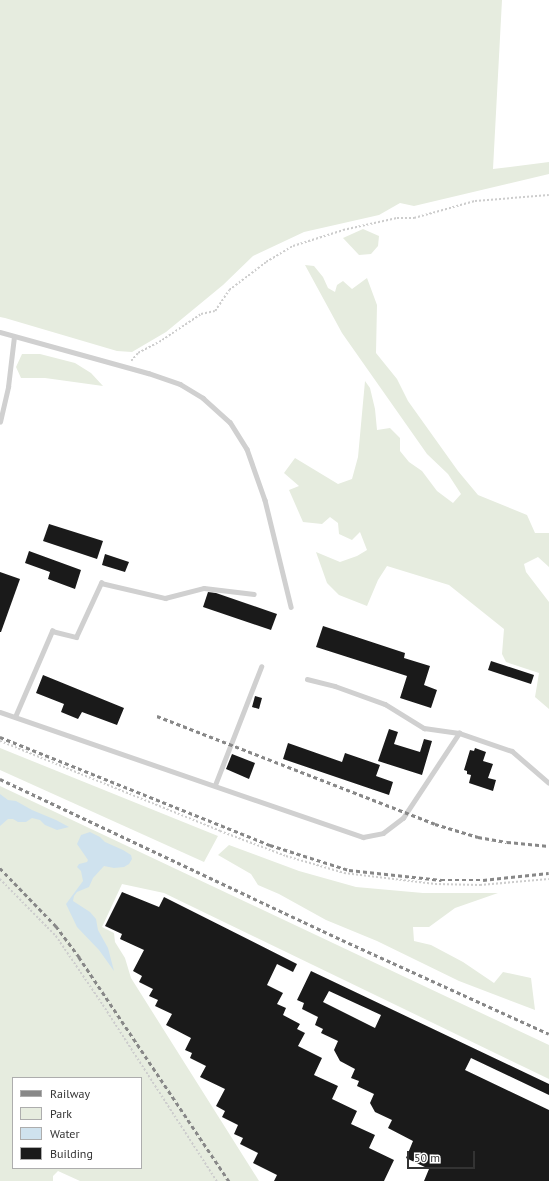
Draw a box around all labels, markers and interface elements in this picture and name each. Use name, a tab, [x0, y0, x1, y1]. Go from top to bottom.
legend	[12, 1077, 142, 1169]
text: Railway	[50, 1086, 90, 1101]
text: Park	[50, 1106, 72, 1121]
text: Water	[50, 1126, 80, 1141]
scale bar	[409, 1143, 477, 1169]
text: Building	[50, 1146, 93, 1161]
text: 50 m	[414, 1150, 440, 1165]

